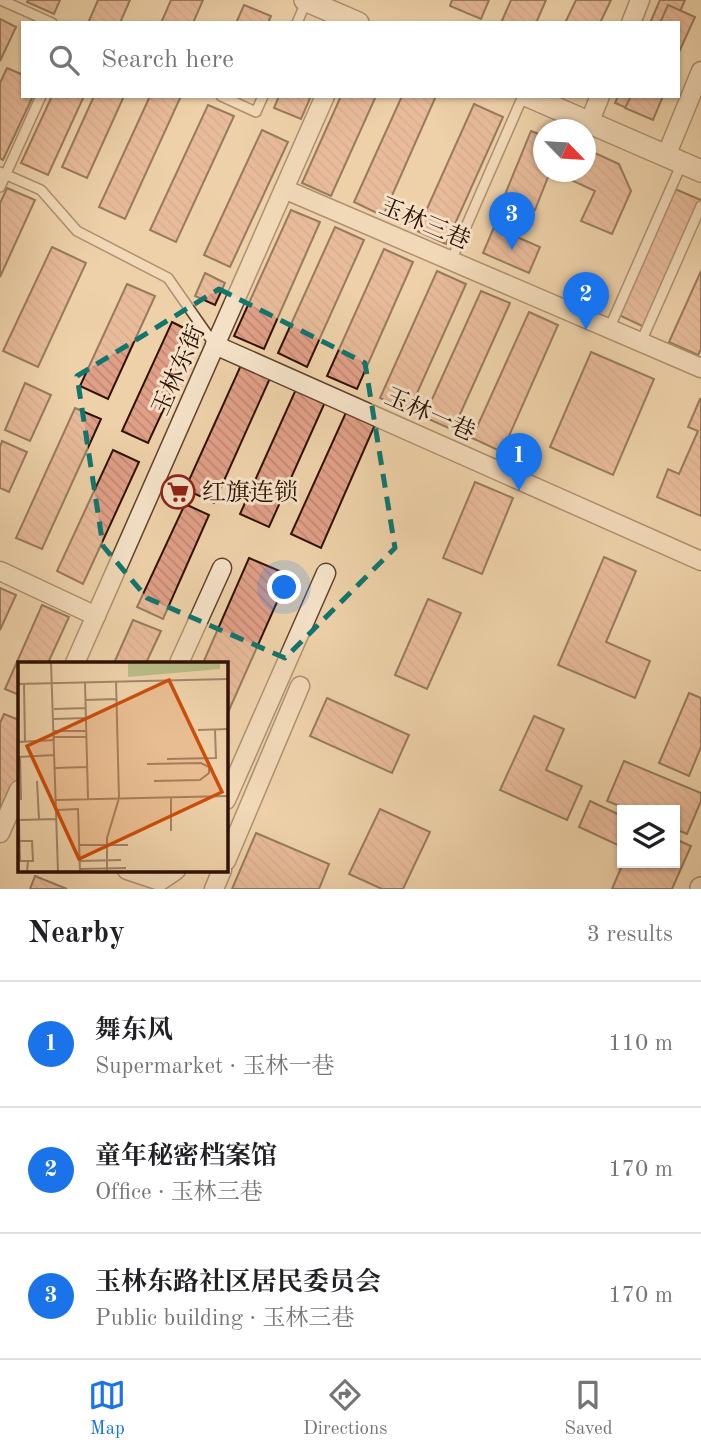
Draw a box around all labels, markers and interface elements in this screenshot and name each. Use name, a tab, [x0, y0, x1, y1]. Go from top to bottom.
search box	[21, 21, 680, 98]
icon: search	[45, 41, 83, 79]
text: Search here	[101, 47, 234, 73]
north arrow	[533, 119, 596, 182]
street label: 玉林三巷	[375, 192, 474, 255]
pin: 3	[489, 192, 535, 250]
pin: 2	[563, 272, 609, 330]
street label: 玉林东街	[147, 321, 210, 420]
street label: 玉林一巷	[380, 383, 479, 446]
pin: 1	[496, 433, 542, 491]
supermarket icon: 红旗连锁	[159, 473, 197, 511]
place label: 红旗连锁	[202, 479, 298, 506]
your location	[267, 570, 301, 604]
inset map	[18, 662, 228, 872]
map controls	[617, 805, 680, 868]
button: layers	[617, 805, 680, 868]
text: Nearby	[28, 919, 125, 949]
text: 3 results	[587, 923, 673, 946]
text: 舞东风	[95, 1018, 173, 1044]
text: 1	[44, 1032, 58, 1055]
text: 110 m	[608, 1032, 673, 1055]
text: Supermarket · 玉林一巷	[95, 1055, 334, 1078]
text: 童年秘密档案馆	[95, 1144, 277, 1170]
text: 2	[44, 1158, 58, 1181]
text: 170 m	[608, 1158, 673, 1181]
text: Office · 玉林三巷	[95, 1181, 263, 1204]
text: 玉林东路社区居民委员会	[95, 1270, 381, 1296]
text: 3	[44, 1284, 58, 1307]
text: 170 m	[608, 1284, 673, 1307]
text: Public building · 玉林三巷	[95, 1307, 354, 1330]
tab: Map	[88, 1376, 126, 1441]
tab: Directions	[303, 1376, 388, 1441]
tab: Saved	[564, 1376, 613, 1441]

